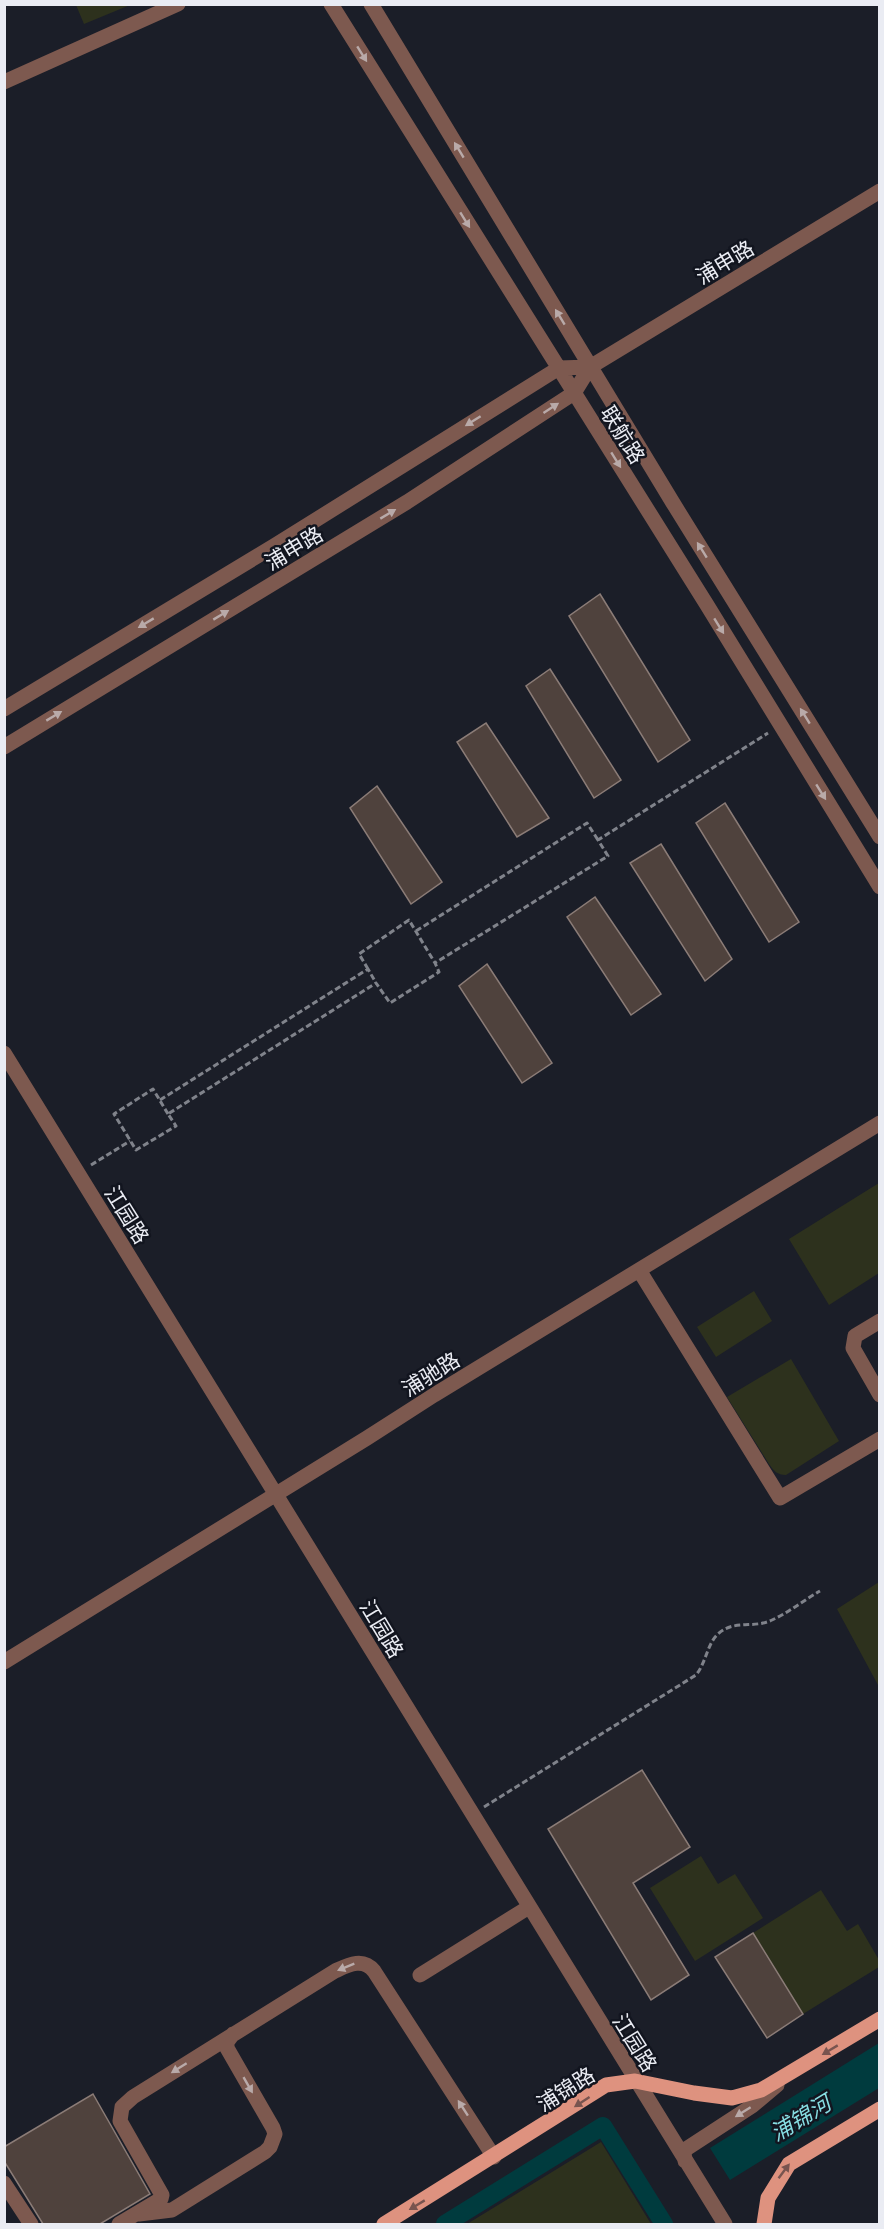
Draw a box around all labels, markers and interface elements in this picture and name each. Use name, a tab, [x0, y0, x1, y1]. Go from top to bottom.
one-way arrow	[356, 46, 367, 62]
one-way arrow	[454, 141, 464, 158]
one-way arrow	[460, 211, 471, 228]
street label: 浦申路	[690, 233, 758, 289]
one-way arrow	[555, 309, 566, 325]
street label: 联航路	[595, 400, 653, 468]
one-way arrow	[543, 402, 559, 413]
one-way arrow	[465, 416, 481, 427]
one-way arrow	[610, 452, 621, 468]
one-way arrow	[380, 508, 396, 519]
street label: 浦申路	[259, 519, 327, 575]
one-way arrow	[697, 542, 708, 558]
one-way arrow	[213, 610, 230, 620]
one-way arrow	[138, 617, 154, 628]
one-way arrow	[714, 618, 725, 634]
one-way arrow	[799, 708, 810, 724]
one-way arrow	[46, 711, 63, 722]
one-way arrow	[816, 784, 827, 800]
street label: 江园路	[99, 1180, 157, 1248]
street label: 浦驰路	[396, 1344, 464, 1402]
street label: 江园路	[355, 1594, 411, 1662]
one-way arrow	[336, 1962, 354, 1972]
street label: 江园路	[607, 2008, 665, 2076]
one-way arrow	[822, 2045, 838, 2056]
street label: 浦锦路	[531, 2059, 599, 2117]
one-way arrow	[171, 2063, 187, 2074]
one-way arrow	[243, 2077, 253, 2094]
water label: 浦锦河	[764, 2085, 839, 2147]
one-way arrow	[574, 2096, 590, 2107]
one-way arrow	[457, 2100, 468, 2116]
one-way arrow	[735, 2106, 751, 2117]
one-way arrow	[778, 2163, 791, 2179]
one-way arrow	[409, 2199, 425, 2210]

